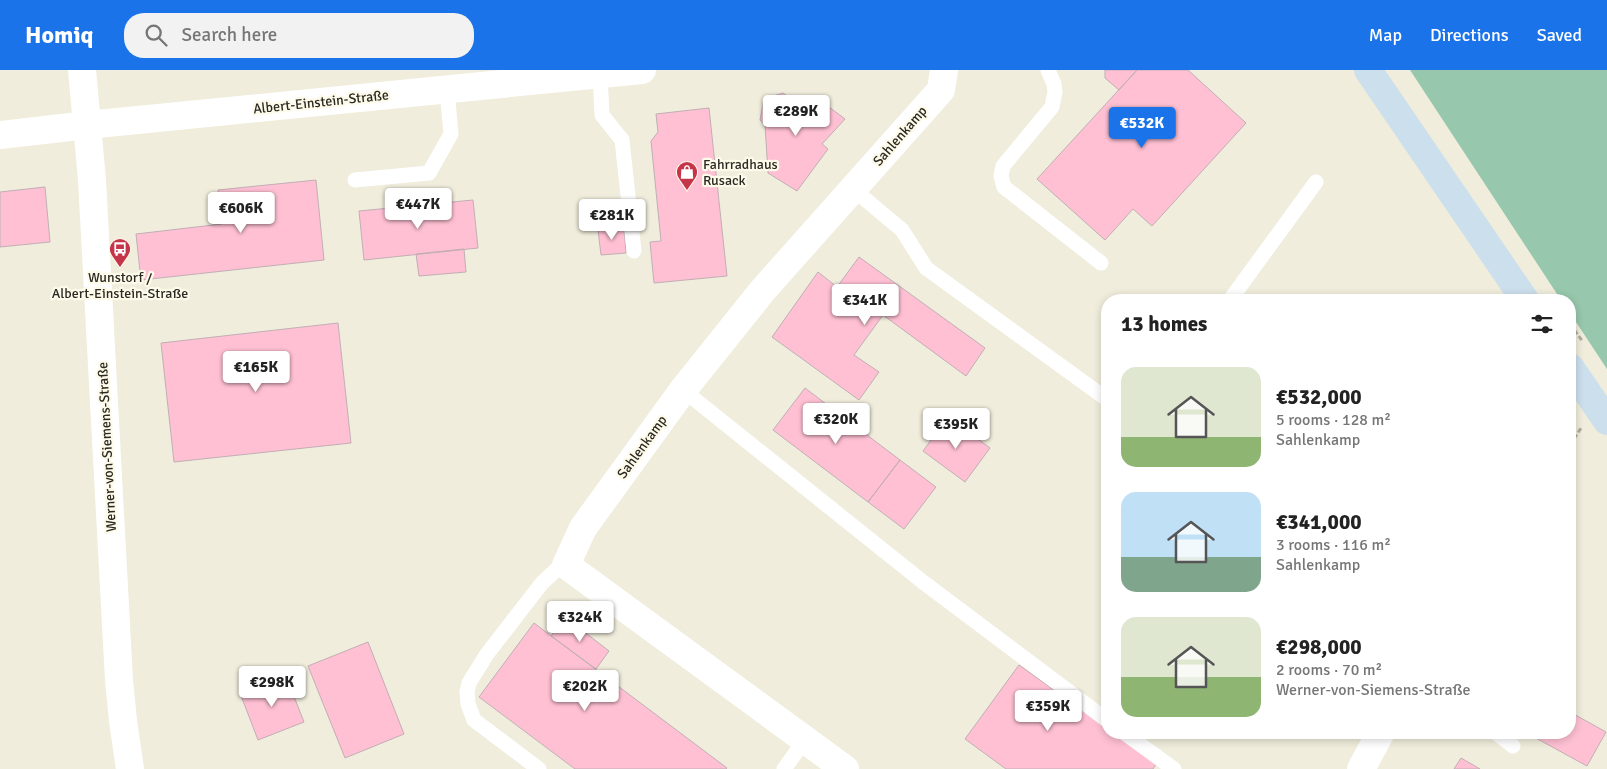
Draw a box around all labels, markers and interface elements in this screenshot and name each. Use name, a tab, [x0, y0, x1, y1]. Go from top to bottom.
search box	[124, 13, 474, 58]
text: Homiq	[25, 20, 94, 50]
icon: search	[142, 21, 170, 49]
text: Search here	[182, 23, 277, 47]
text: Map	[1369, 24, 1402, 46]
text: Directions	[1430, 24, 1509, 46]
text: Saved	[1537, 24, 1582, 46]
street label: Albert-Einstein-Straße	[252, 86, 390, 118]
pin: €289K	[761, 94, 831, 137]
text: €289K	[774, 101, 818, 121]
street label: Sahlenkamp	[869, 103, 931, 169]
pin: €532K	[1107, 106, 1177, 149]
text: €532K	[1120, 113, 1164, 133]
place label: Fahrradhaus Rusack	[703, 156, 778, 189]
shop icon: Fahrradhaus Rusack	[675, 160, 699, 191]
pin: €447K	[383, 188, 453, 230]
pin: €606K	[206, 191, 276, 234]
text: €447K	[396, 194, 440, 214]
text: €606K	[219, 198, 263, 218]
pin: €281K	[577, 198, 647, 241]
text: €281K	[590, 205, 634, 225]
bus stop icon: Wunstorf / Albert-Einstein-Straße	[108, 237, 132, 268]
place label: Wunstorf / Albert-Einstein-Straße	[52, 269, 188, 302]
pin: €341K	[830, 284, 900, 326]
text: €341K	[843, 290, 887, 310]
icon: filters	[1528, 310, 1556, 338]
text: 13 homes	[1121, 311, 1207, 337]
pin: €165K	[221, 350, 291, 393]
text: €165K	[234, 357, 278, 377]
street label: Werner-von-Siemens-Straße	[94, 362, 120, 532]
text: €532,000	[1276, 384, 1362, 410]
icon: home	[1161, 387, 1221, 447]
pin: €320K	[801, 402, 871, 445]
pin: €395K	[921, 408, 991, 450]
text: €320K	[814, 409, 858, 429]
text: 5 rooms · 128 m²	[1276, 410, 1391, 430]
street label: Sahlenkamp	[613, 412, 671, 482]
text: €395K	[934, 414, 978, 434]
text: Sahlenkamp	[1276, 430, 1360, 450]
text: €341,000	[1276, 509, 1362, 535]
icon: home	[1161, 512, 1221, 572]
text: 3 rooms · 116 m²	[1276, 535, 1391, 555]
text: Sahlenkamp	[1276, 555, 1360, 575]
pin: €324K	[545, 600, 615, 643]
text: €324K	[558, 607, 602, 627]
text: €298,000	[1276, 634, 1362, 660]
icon: home	[1161, 637, 1221, 697]
text: 2 rooms · 70 m²	[1276, 660, 1382, 680]
pin: €298K	[237, 666, 307, 708]
pin: €202K	[550, 670, 620, 712]
text: €298K	[250, 672, 294, 692]
text: €202K	[563, 676, 607, 696]
text: Werner-von-Siemens-Straße	[1276, 680, 1471, 700]
pin: €359K	[1013, 690, 1083, 732]
text: €359K	[1026, 696, 1070, 716]

